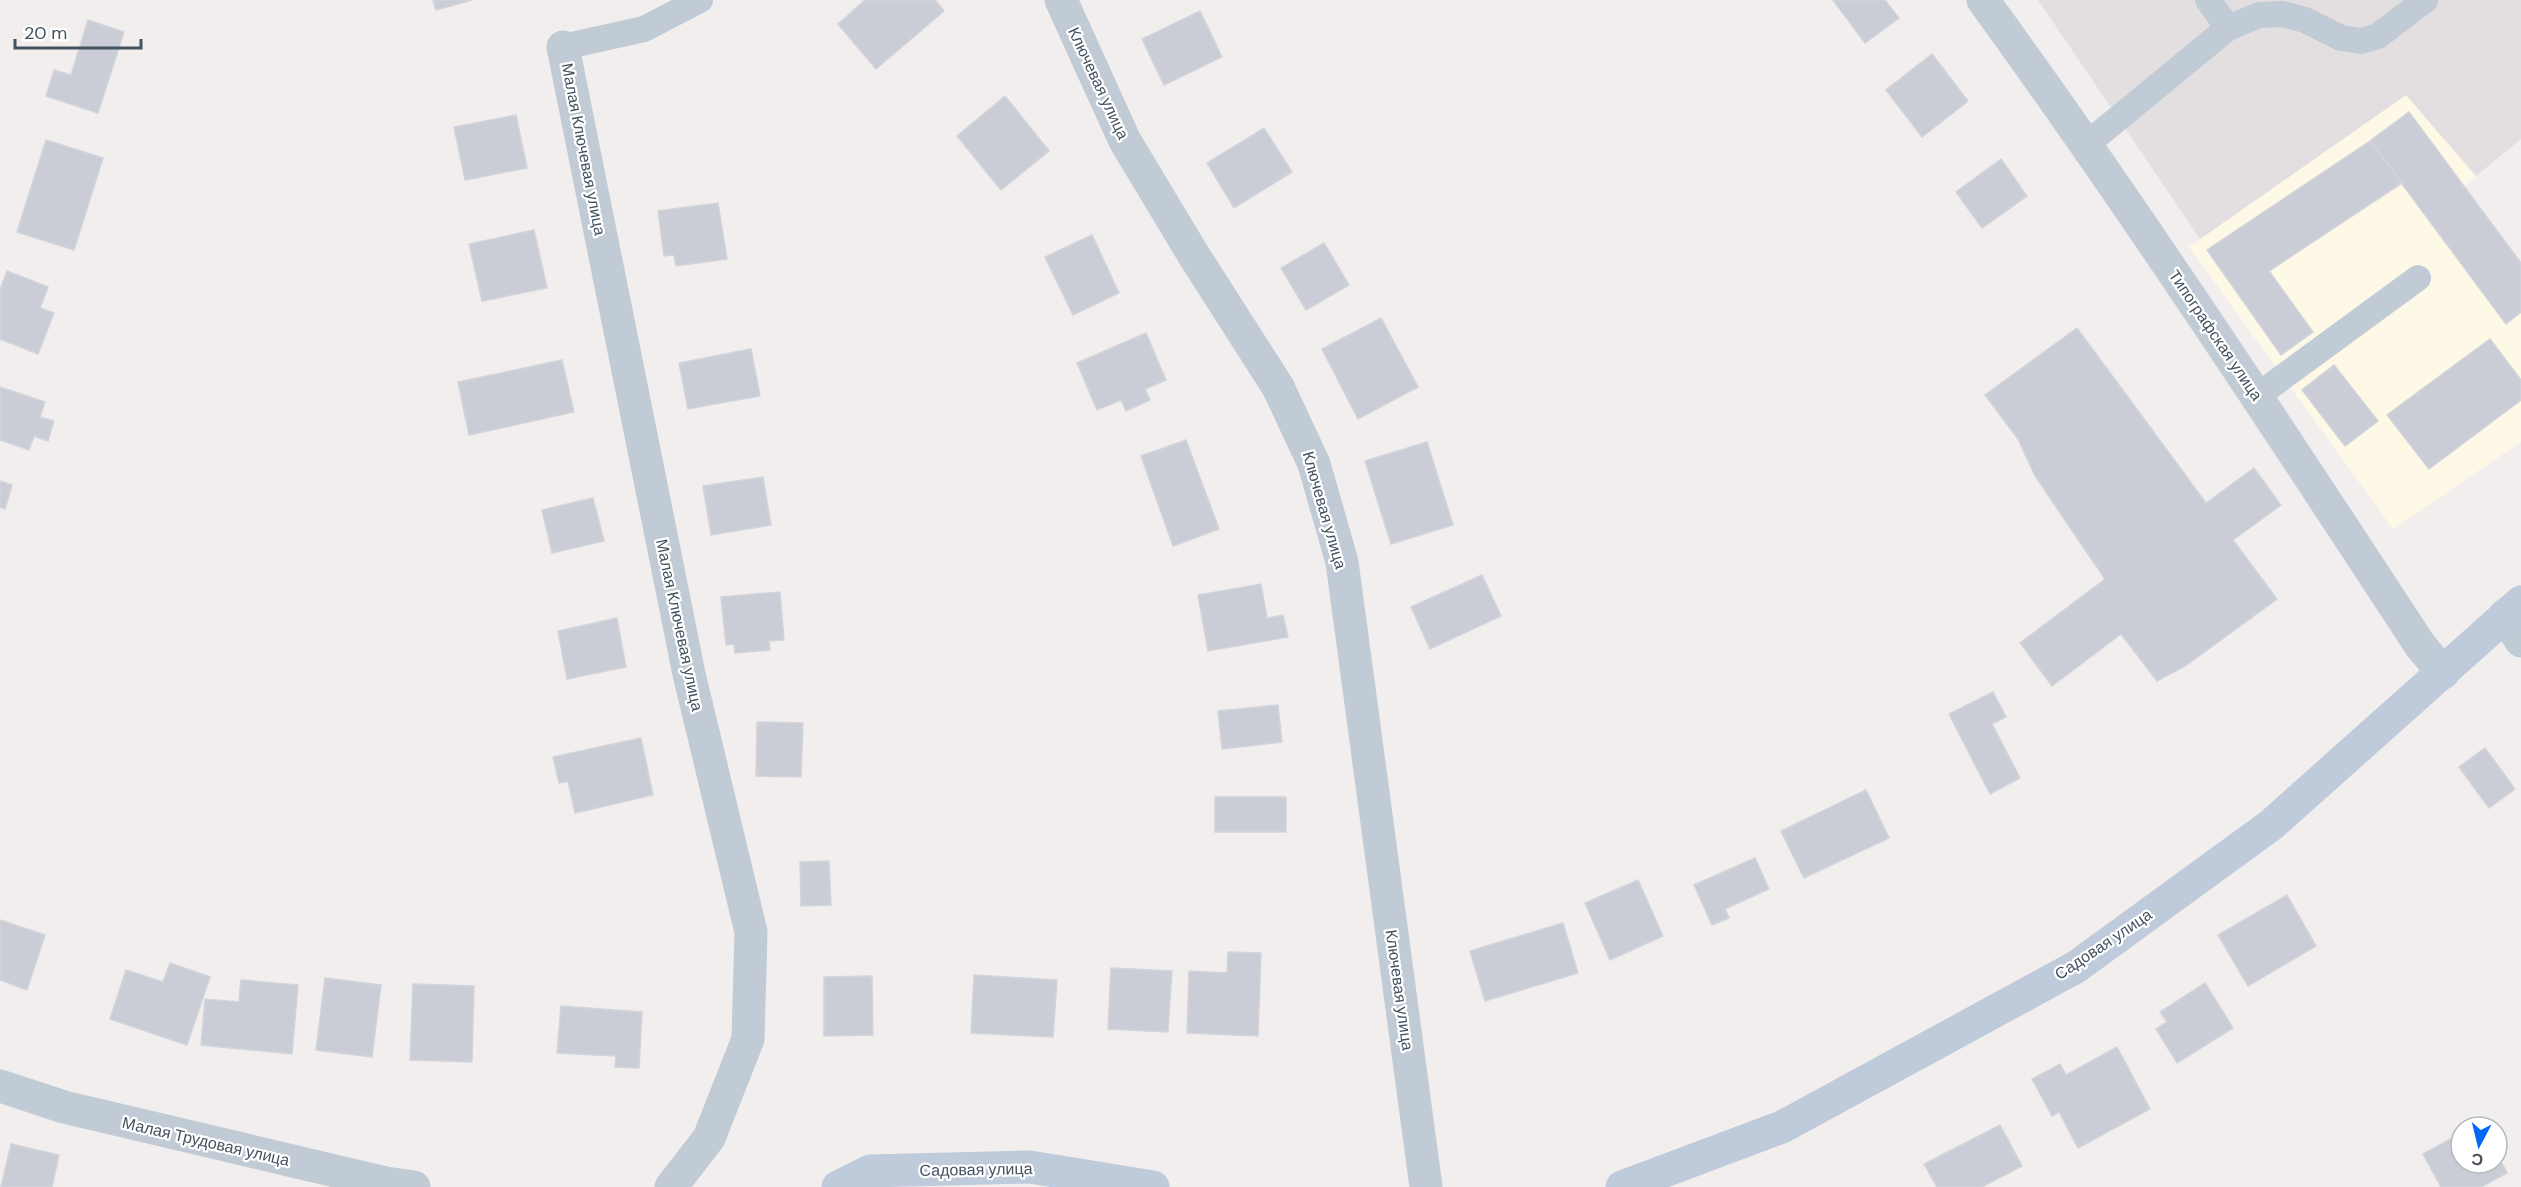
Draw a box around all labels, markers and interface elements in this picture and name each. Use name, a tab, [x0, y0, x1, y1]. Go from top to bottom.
scale bar	[15, 12, 141, 50]
text: 20 m	[24, 21, 67, 45]
street label: Ключевая улица	[1063, 24, 1134, 143]
street label: Малая Ключевая улица	[556, 61, 611, 237]
street label: Типографская улица	[2164, 266, 2267, 405]
street label: Ключевая улица	[1298, 449, 1351, 572]
street label: Малая Ключевая улица	[651, 537, 708, 713]
street label: Садовая улица	[2051, 904, 2156, 985]
street label: Ключевая улица	[1381, 928, 1418, 1052]
street label: Малая Трудовая улица	[120, 1112, 292, 1171]
north arrow	[2449, 1115, 2509, 1175]
text: С	[2470, 1148, 2484, 1171]
street label: Садовая улица	[919, 1158, 1033, 1181]

